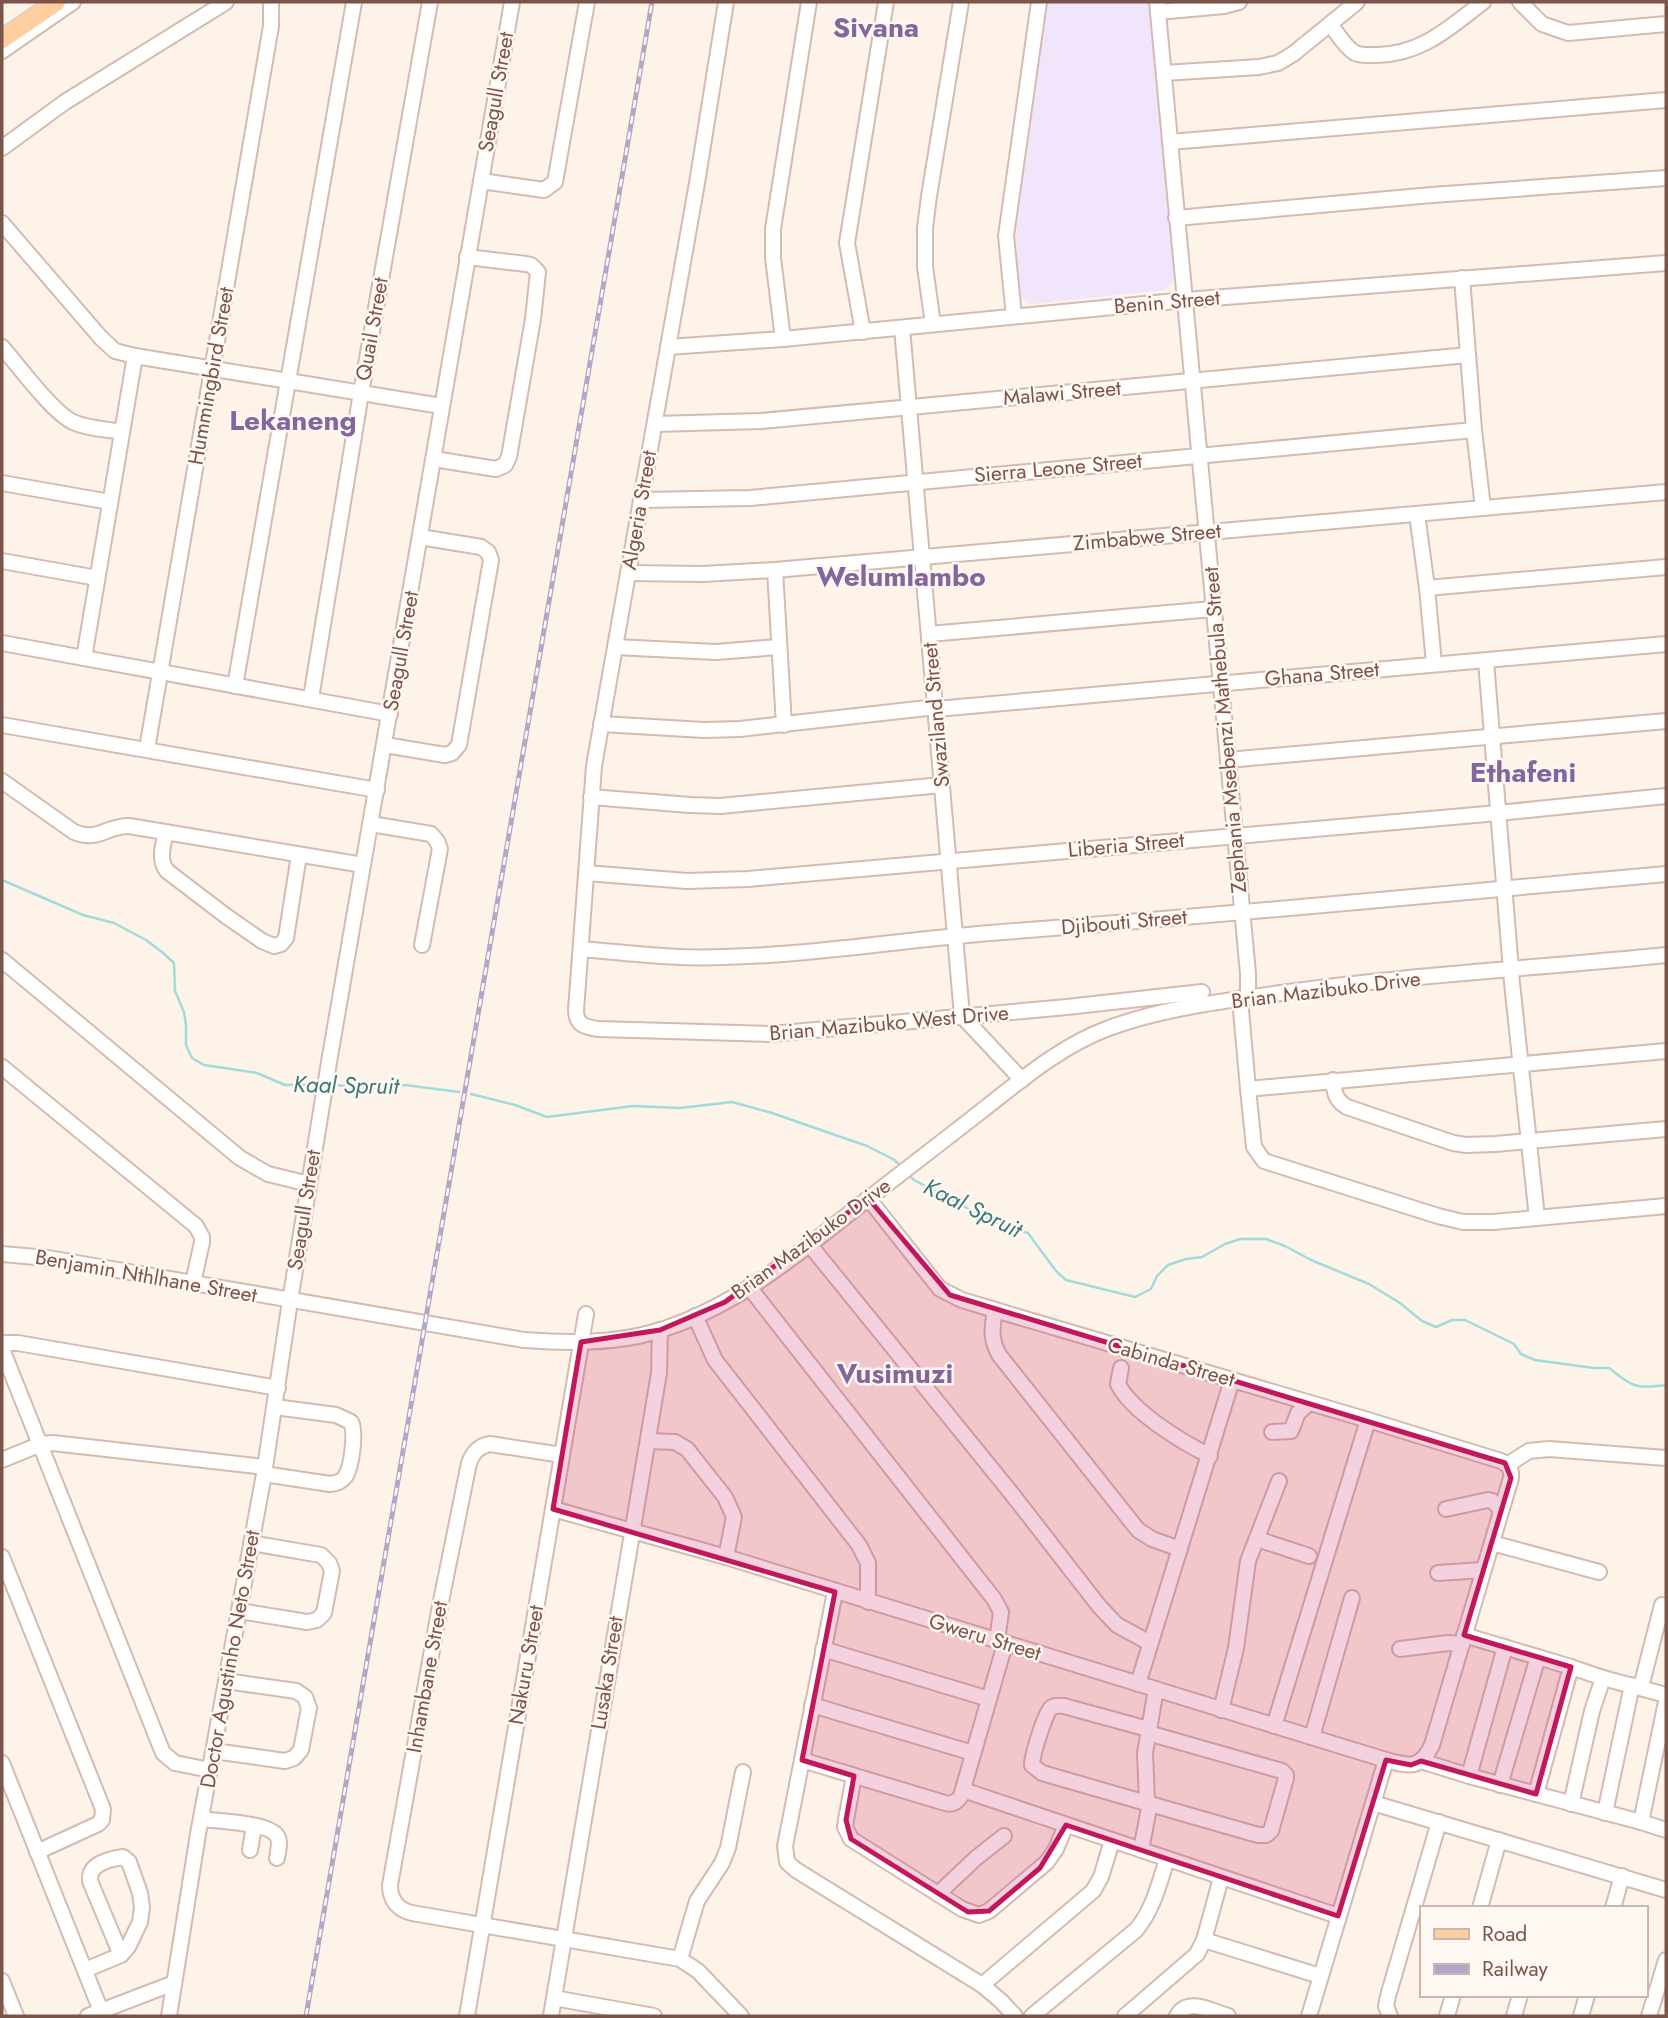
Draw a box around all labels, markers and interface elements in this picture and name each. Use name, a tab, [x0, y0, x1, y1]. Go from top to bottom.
district label: Sivana	[833, 7, 919, 48]
street label: Seagull Street	[471, 30, 521, 154]
street label: Quail Street	[348, 275, 396, 383]
street label: Benin Street	[1113, 282, 1221, 322]
street label: Hummingbird Street	[181, 285, 241, 467]
street label: Malawi Street	[1002, 373, 1122, 413]
district label: Lekaneng	[229, 400, 357, 441]
street label: Sierra Leone Street	[973, 446, 1143, 490]
street label: Algeria Street	[614, 448, 664, 572]
street label: Zimbabwe Street	[1072, 516, 1222, 558]
district label: Welumlambo	[816, 556, 986, 597]
street label: Zephania Msebenzi Mathebula Street	[1196, 566, 1254, 894]
street label: Seagull Street	[376, 589, 426, 713]
street label: Swaziland Street	[915, 641, 957, 789]
street label: Ghana Street	[1263, 654, 1381, 694]
district label: Ethafeni	[1470, 752, 1576, 793]
street label: Liberia Street	[1066, 825, 1186, 865]
street label: Djibouti Street	[1060, 902, 1188, 942]
street label: Brian Mazibuko Drive	[1230, 963, 1423, 1016]
street label: Brian Mazibuko West Drive	[768, 998, 1010, 1048]
water label: Kaal Spruit	[293, 1067, 401, 1103]
street label: Seagull Street	[280, 1148, 328, 1272]
water label: Kaal Spruit	[918, 1170, 1029, 1247]
street label: Brian Mazibuko Drive	[725, 1171, 897, 1307]
street label: Benjamin Nthlhane Street	[33, 1242, 259, 1310]
street label: Cabinda Street	[1104, 1329, 1238, 1395]
district label: Vusimuzi	[836, 1353, 953, 1394]
street label: Doctor Agustinho Neto Street	[193, 1528, 267, 1790]
street label: Inhambane Street	[399, 1599, 455, 1755]
street label: Nakuru Street	[501, 1603, 551, 1727]
street label: Gweru Street	[925, 1606, 1045, 1668]
street label: Lusaka Street	[583, 1614, 631, 1732]
legend	[1420, 1906, 1647, 1997]
text: Road	[1482, 1919, 1527, 1949]
text: Railway	[1482, 1954, 1548, 1984]

